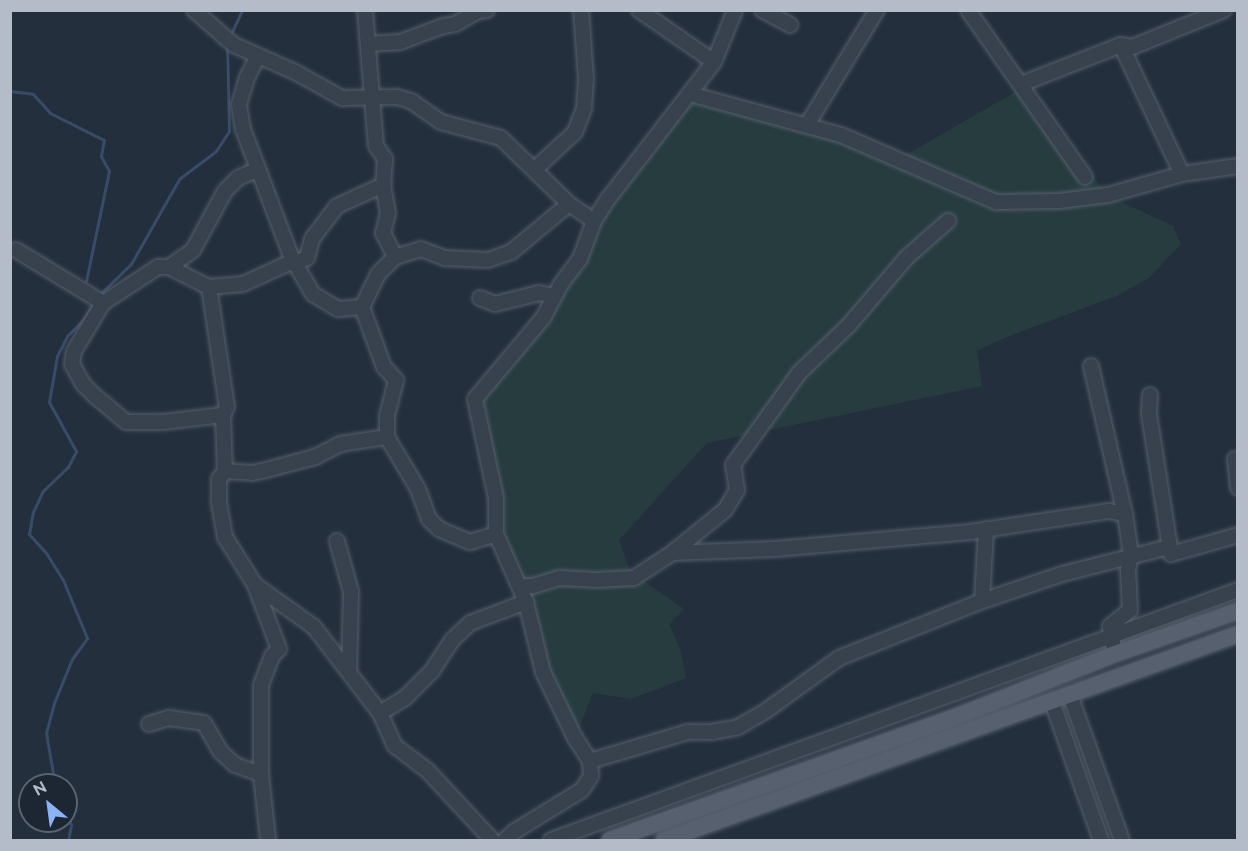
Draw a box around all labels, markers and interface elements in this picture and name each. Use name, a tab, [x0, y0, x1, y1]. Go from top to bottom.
north arrow	[18, 773, 78, 833]
text: N	[30, 777, 50, 800]

